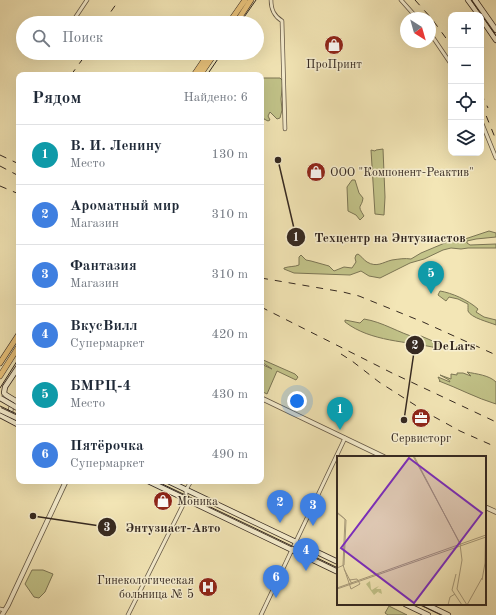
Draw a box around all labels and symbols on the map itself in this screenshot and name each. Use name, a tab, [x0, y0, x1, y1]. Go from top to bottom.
north arrow	[400, 12, 436, 48]
shop icon: ПроПринт	[323, 34, 345, 56]
place label: ПроПринт	[306, 59, 362, 71]
shop icon: ООО "Компонент-Реактив"	[305, 161, 327, 183]
place label: ООО "Компонент-Реактив"	[330, 167, 474, 179]
callout: Техцентр на Энтузиастов	[286, 225, 473, 250]
text: 1	[293, 232, 299, 244]
text: Техцентр на Энтузиастов	[314, 232, 466, 245]
pin: 5	[418, 261, 444, 294]
callout: DeLars	[405, 333, 484, 358]
text: 2	[412, 340, 419, 352]
text: DeLars	[433, 340, 476, 353]
your location	[287, 391, 307, 411]
pin: 1	[327, 397, 353, 430]
office icon: Сервисторг	[410, 407, 432, 429]
place label: Сервисторг	[391, 433, 451, 445]
inset map	[337, 456, 486, 605]
shop icon: Моника	[152, 490, 174, 512]
pin: 2	[267, 490, 293, 523]
pin: 3	[300, 493, 326, 526]
place label: Моника	[177, 496, 218, 508]
callout: Энтузиаст-Авто	[97, 514, 228, 539]
text: 3	[104, 522, 111, 534]
text: Энтузиаст-Авто	[125, 522, 221, 535]
pin: 4	[293, 538, 319, 571]
pin: 6	[263, 565, 289, 598]
place label: Гинекологическая больница № 5	[97, 575, 194, 601]
hospital icon: Гинекологическая больница № 5	[197, 576, 219, 598]

